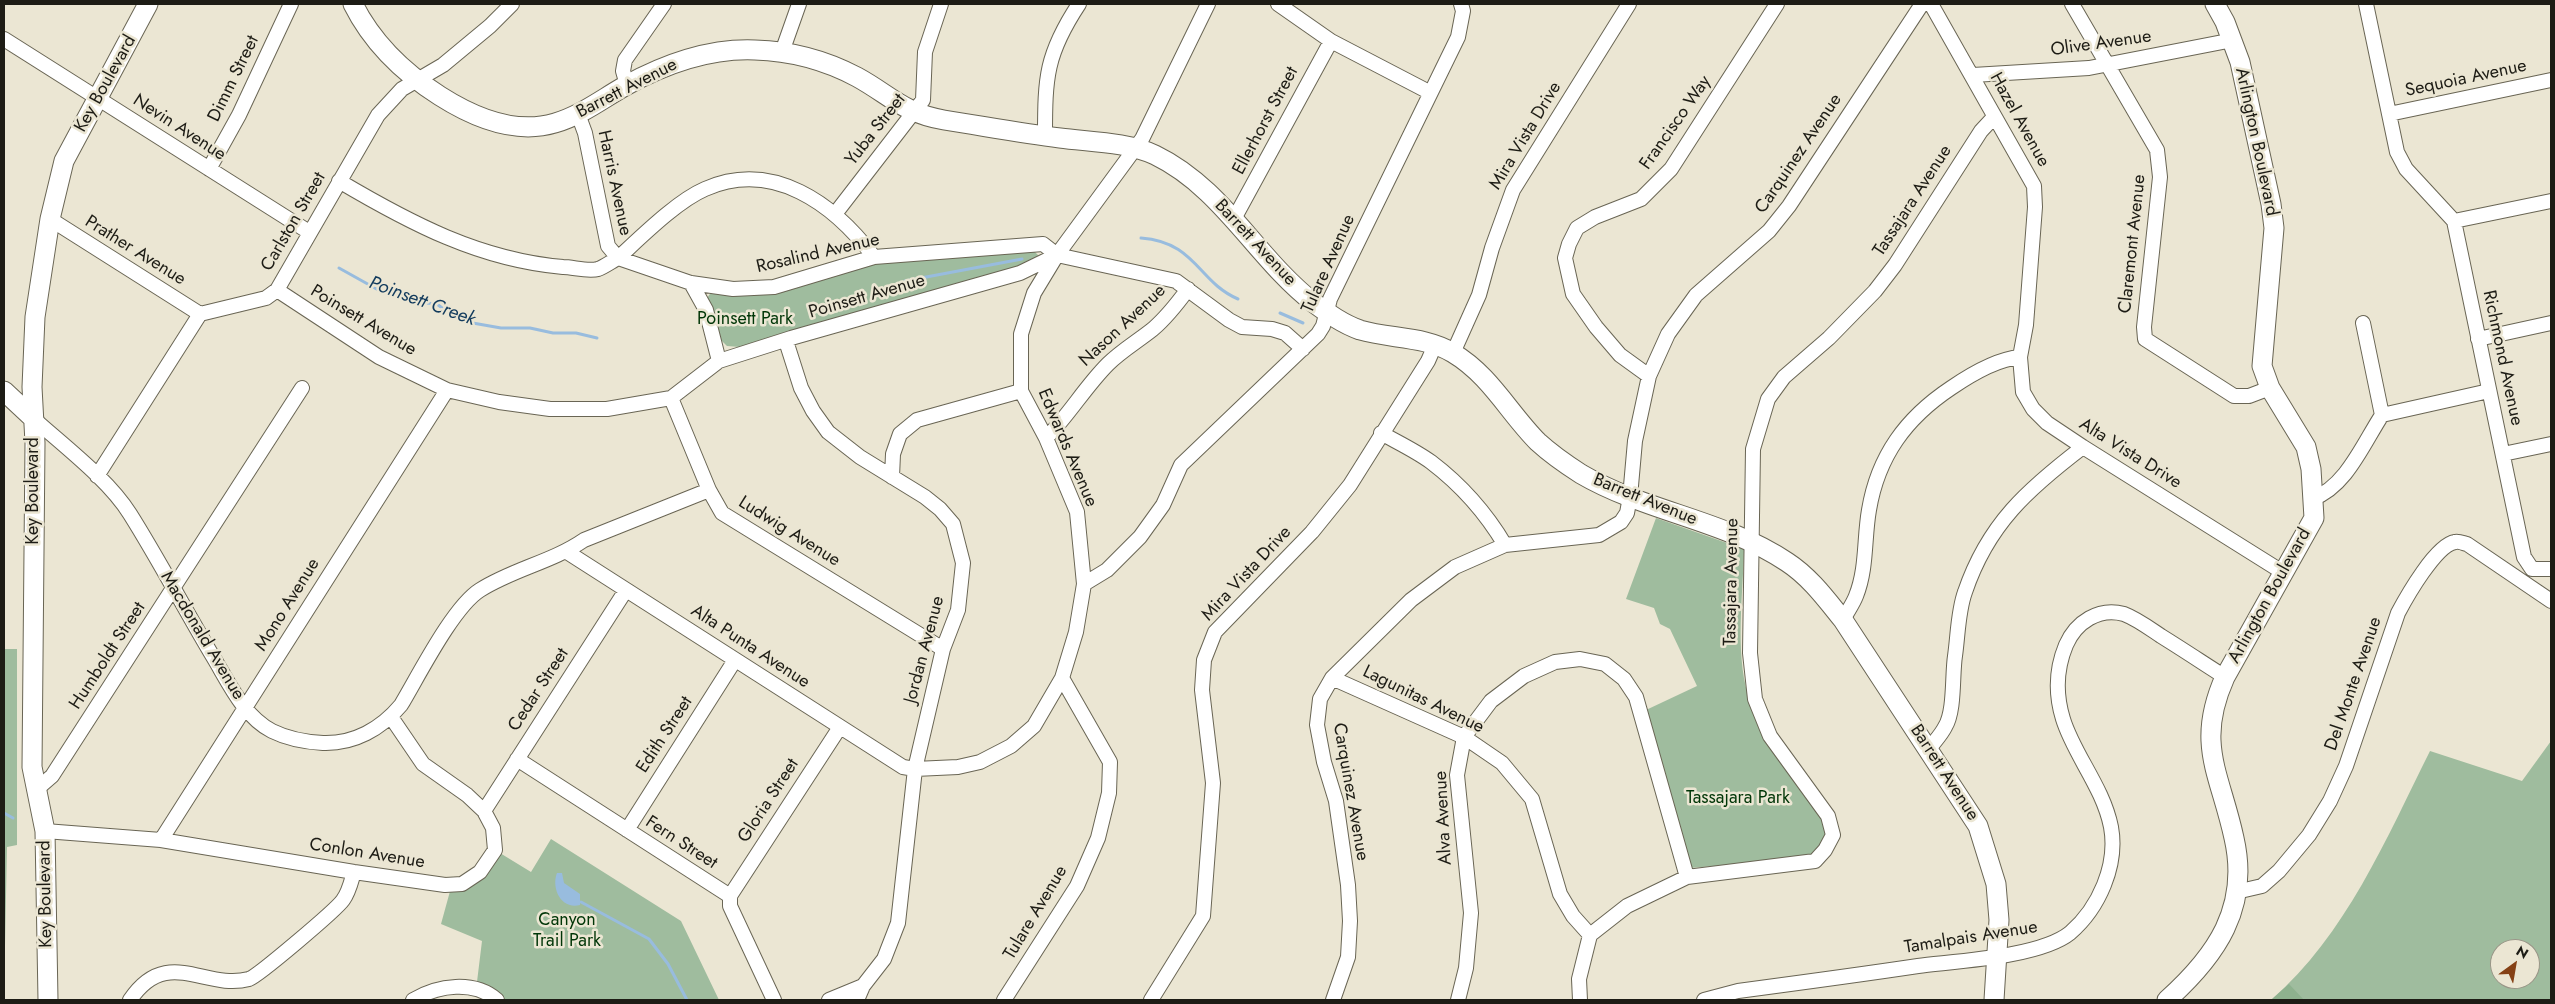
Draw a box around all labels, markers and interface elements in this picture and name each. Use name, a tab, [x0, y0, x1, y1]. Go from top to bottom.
street label: Olive Avenue	[2049, 26, 2153, 62]
street label: Key Boulevard	[71, 32, 141, 136]
street label: Dimm Street	[204, 32, 264, 126]
street label: Barrett Avenue	[573, 54, 681, 124]
street label: Sequoia Avenue	[2403, 56, 2529, 102]
street label: Ellerhorst Street	[1229, 63, 1303, 179]
street label: Arlington Boulevard	[2230, 66, 2282, 218]
street label: Hazel Avenue	[1984, 69, 2054, 171]
street label: Francisco Way	[1636, 72, 1716, 174]
street label: Mira Vista Drive	[1485, 78, 1567, 194]
street label: Nevin Avenue	[128, 90, 230, 166]
street label: Yuba Street	[841, 90, 911, 170]
street label: Carquinez Avenue	[1751, 90, 1847, 218]
street label: Harris Avenue	[592, 128, 636, 238]
street label: Tassajara Avenue	[1869, 142, 1957, 260]
street label: Carlston Street	[257, 169, 331, 275]
street label: Claremont Avenue	[2115, 174, 2151, 314]
street label: Barrett Avenue	[1210, 195, 1300, 291]
street label: Prather Avenue	[81, 211, 189, 291]
street label: Tulare Avenue	[1298, 211, 1360, 317]
street label: Rosalind Avenue	[754, 229, 882, 279]
street label: Poinsett Avenue	[806, 270, 928, 324]
water label: Poinsett Creek	[366, 272, 478, 332]
street label: Nason Avenue	[1075, 280, 1171, 372]
street label: Poinsett Avenue	[306, 281, 420, 361]
street label: Richmond Avenue	[2477, 288, 2527, 428]
park label: Poinsett Park	[697, 309, 793, 331]
street label: Edwards Avenue	[1032, 386, 1102, 510]
street label: Alta Vista Drive	[2075, 414, 2185, 494]
street label: Key Boulevard	[23, 437, 45, 545]
street label: Barrett Avenue	[1590, 469, 1700, 531]
street label: Ludwig Avenue	[734, 492, 844, 572]
street label: Tassajara Avenue	[1720, 518, 1744, 646]
street label: Mira Vista Drive	[1198, 522, 1296, 626]
street label: Arlington Boulevard	[2224, 525, 2316, 667]
street label: Mono Avenue	[251, 555, 325, 655]
street label: Macdonald Avenue	[155, 568, 249, 704]
street label: Jordan Avenue	[900, 594, 950, 706]
street label: Humboldt Street	[65, 598, 151, 714]
street label: Alta Punta Avenue	[687, 601, 813, 693]
street label: Del Monte Avenue	[2321, 614, 2387, 754]
street label: Cedar Street	[504, 644, 574, 736]
street label: Lagunitas Avenue	[1359, 661, 1487, 739]
street label: Edith Street	[632, 693, 698, 777]
street label: Carquinez Avenue	[1327, 721, 1373, 863]
street label: Barrett Avenue	[1905, 721, 1983, 825]
street label: Gloria Street	[734, 755, 804, 847]
street label: Alva Avenue	[1431, 770, 1457, 866]
park label: Tassajara Park	[1686, 788, 1790, 810]
street label: Fern Street	[641, 812, 721, 874]
street label: Conlon Avenue	[308, 834, 426, 874]
street label: Key Boulevard	[34, 840, 58, 948]
street label: Tulare Avenue	[999, 862, 1073, 964]
park label: Canyon Trail Park	[533, 910, 601, 952]
street label: Tamalpais Avenue	[1903, 917, 2039, 959]
north arrow	[2490, 939, 2540, 989]
text: N	[2512, 941, 2532, 964]

